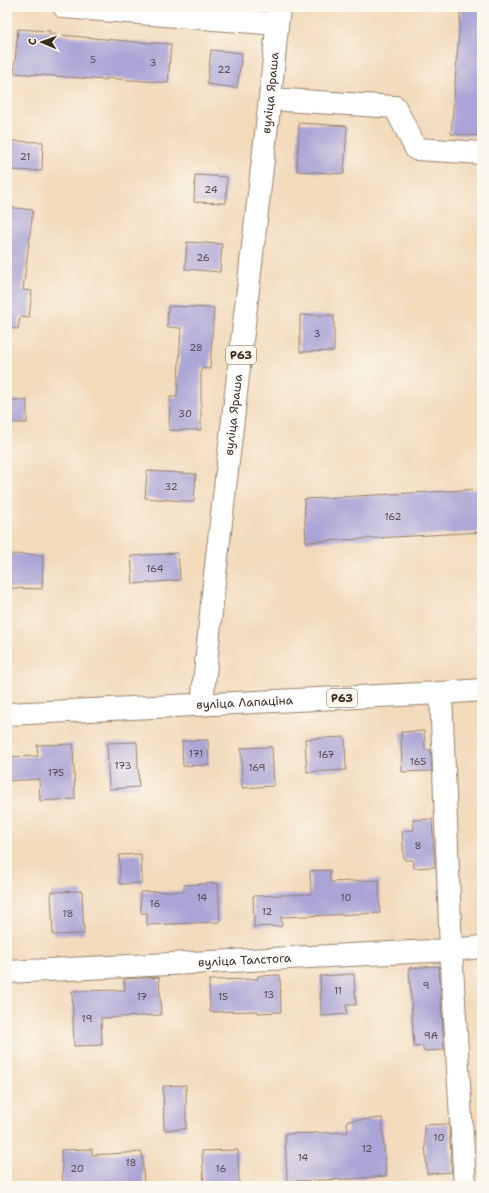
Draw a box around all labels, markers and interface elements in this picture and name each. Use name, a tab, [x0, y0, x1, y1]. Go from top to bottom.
north arrow	[22, 22, 62, 62]
text: С	[25, 38, 40, 45]
street label: вуліца Яраша	[258, 51, 283, 134]
house number: 5	[90, 53, 96, 66]
house number: 3	[150, 56, 157, 69]
house number: 22	[217, 63, 231, 76]
house number: 21	[20, 150, 30, 163]
house number: 24	[204, 183, 218, 196]
house number: 26	[196, 251, 210, 264]
house number: 3	[314, 327, 321, 340]
house number: 28	[189, 341, 203, 354]
road number: Р63	[226, 346, 256, 364]
street label: вуліца Яраша	[221, 373, 246, 456]
house number: 30	[178, 407, 192, 420]
house number: 32	[164, 480, 178, 493]
house number: 162	[384, 510, 402, 523]
house number: 164	[146, 562, 164, 575]
road number: Р63	[327, 689, 357, 707]
street label: вуліца Лапаціна	[196, 692, 294, 713]
house number: 171	[189, 747, 203, 760]
house number: 167	[318, 748, 334, 761]
house number: 165	[410, 755, 426, 768]
house number: 173	[115, 759, 131, 772]
house number: 169	[248, 761, 266, 774]
house number: 175	[48, 766, 64, 779]
house number: 8	[415, 839, 422, 852]
house number: 14	[197, 891, 207, 904]
house number: 10	[341, 891, 351, 904]
house number: 16	[150, 897, 160, 910]
house number: 12	[262, 905, 272, 918]
house number: 18	[62, 907, 74, 920]
street label: вуліца Талстога	[198, 950, 292, 971]
house number: 9	[423, 979, 430, 992]
house number: 11	[334, 984, 342, 997]
house number: 13	[264, 988, 274, 1001]
house number: 17	[137, 990, 147, 1003]
house number: 15	[218, 990, 228, 1003]
house number: 19	[82, 1012, 92, 1025]
house number: 9А	[424, 1029, 438, 1042]
house number: 10	[434, 1131, 444, 1144]
house number: 12	[362, 1142, 372, 1155]
house number: 14	[298, 1151, 308, 1164]
house number: 18	[125, 1156, 137, 1169]
house number: 20	[70, 1162, 84, 1175]
house number: 16	[216, 1162, 226, 1175]

